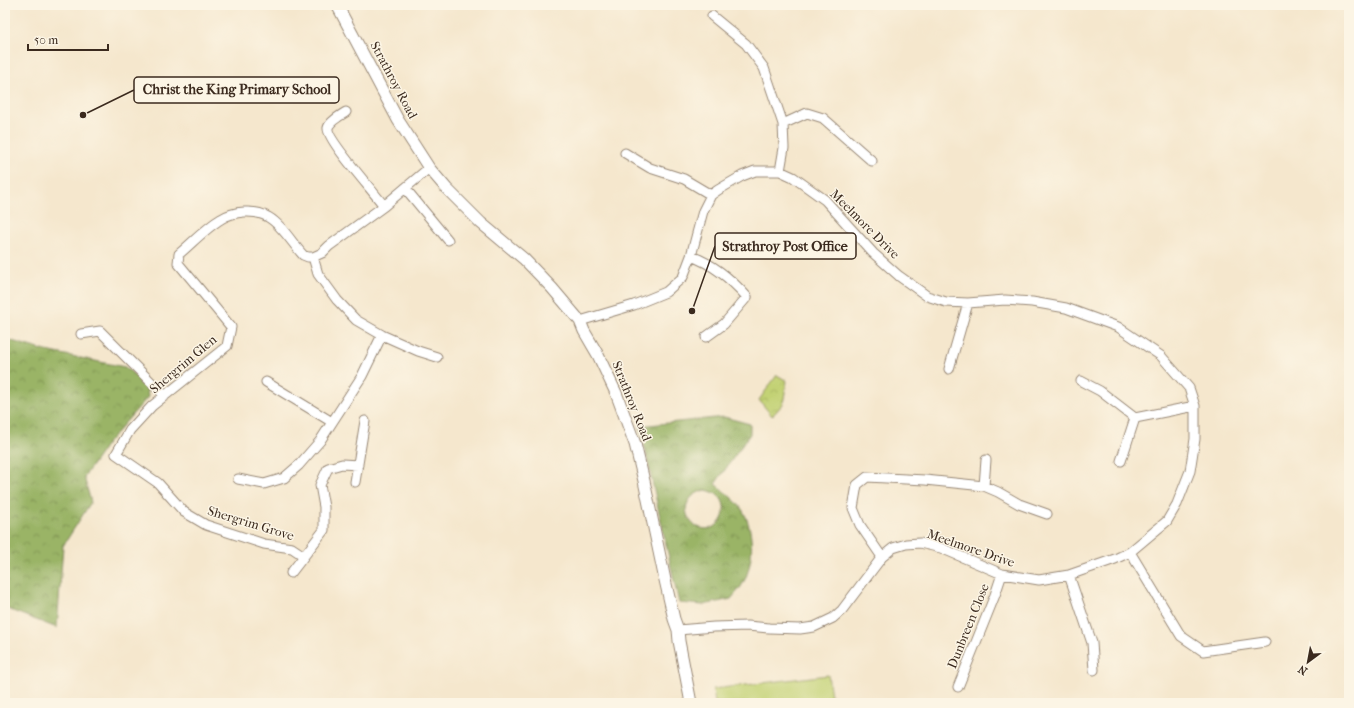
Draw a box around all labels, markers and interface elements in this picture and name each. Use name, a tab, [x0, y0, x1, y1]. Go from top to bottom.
scale bar	[28, 26, 108, 52]
text: 50 m	[34, 33, 58, 47]
street label: Strathroy Road	[367, 39, 421, 122]
callout: Christ the King Primary School	[134, 77, 339, 103]
text: Christ the King Primary School	[143, 81, 331, 98]
street label: Meelmore Drive	[827, 186, 903, 262]
callout: Strathroy Post Office	[715, 233, 856, 259]
text: Strathroy Post Office	[722, 238, 848, 255]
street label: Shergrim Glen	[147, 331, 220, 396]
street label: Strathroy Road	[609, 359, 655, 444]
street label: Shergrim Grove	[206, 503, 297, 543]
street label: Meelmore Drive	[925, 526, 1017, 570]
street label: Dunbreen Close	[944, 581, 992, 671]
north arrow	[1288, 642, 1328, 682]
text: N	[1295, 662, 1310, 678]

